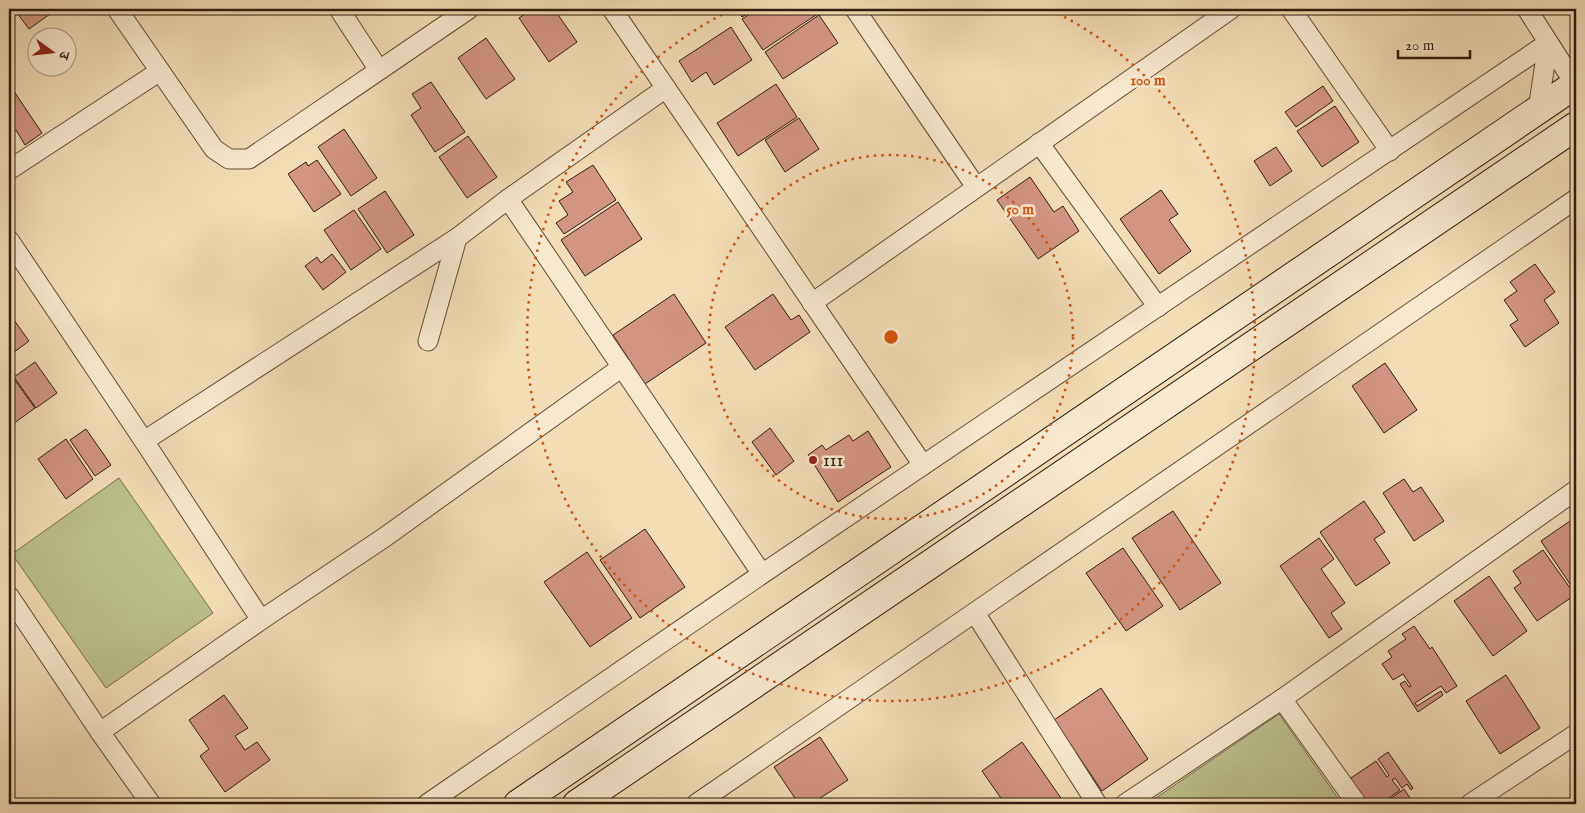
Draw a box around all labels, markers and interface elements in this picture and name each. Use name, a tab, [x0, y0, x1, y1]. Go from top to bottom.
north arrow	[28, 28, 78, 78]
scale bar	[1398, 28, 1470, 60]
text: 20 m	[1405, 36, 1435, 55]
text: उ	[54, 48, 73, 62]
text: 100 m	[1130, 71, 1166, 90]
text: 50 m	[1006, 200, 1034, 219]
centre of rings	[882, 328, 900, 346]
place label: 111	[823, 450, 843, 473]
marker: 111	[807, 454, 819, 466]

